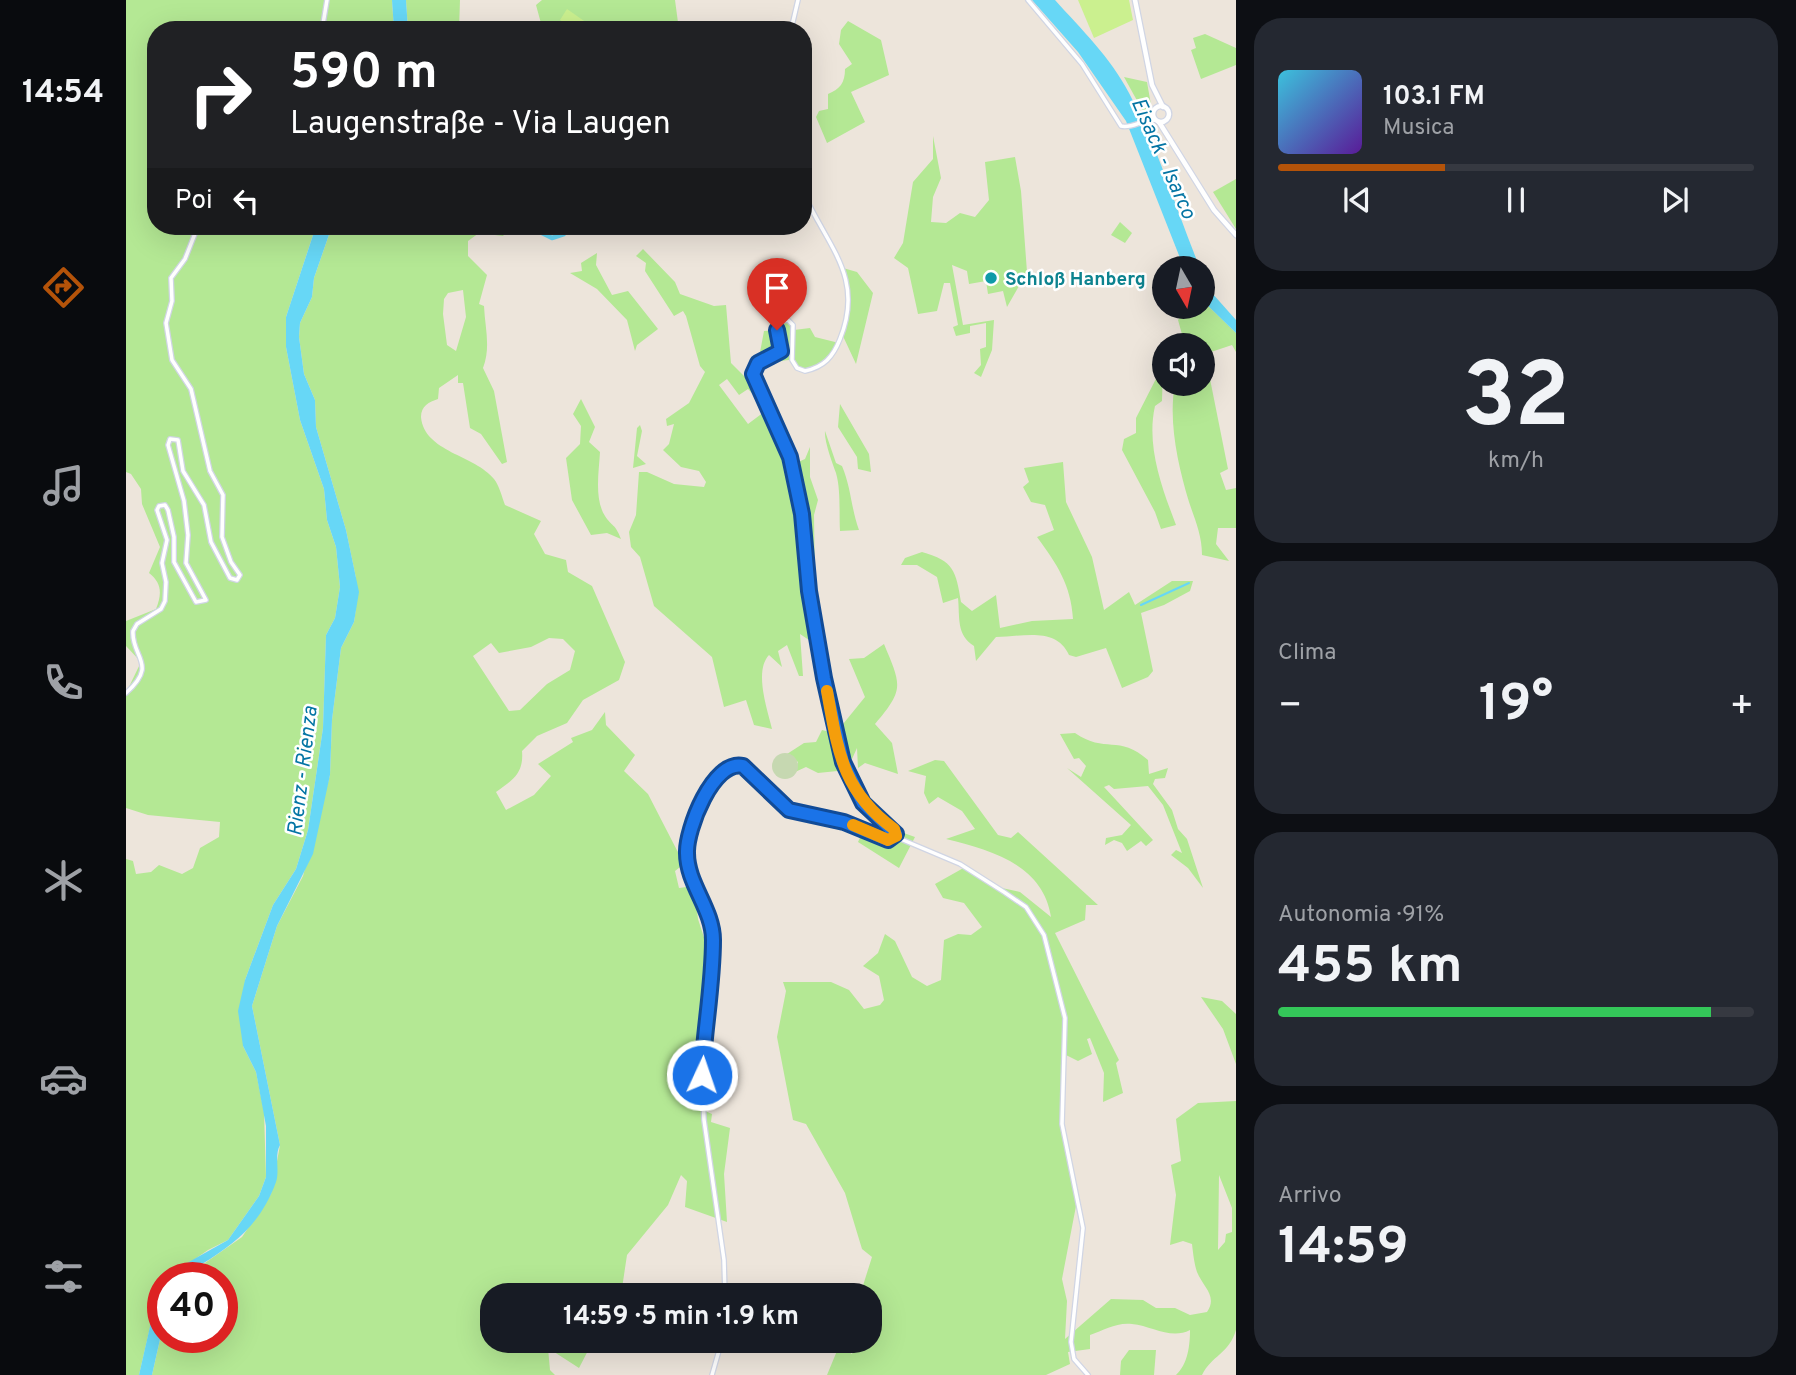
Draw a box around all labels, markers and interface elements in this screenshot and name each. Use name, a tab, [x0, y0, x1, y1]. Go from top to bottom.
text: 590 m	[290, 44, 438, 106]
icon: right	[175, 49, 266, 140]
text: 14:54	[22, 74, 104, 114]
text: 103.1 FM	[1383, 81, 1485, 114]
water label: Eisack - Isarco	[1124, 94, 1202, 224]
text: Laugenstraße - Via Laugen	[290, 105, 671, 145]
text: Musica	[1383, 114, 1454, 143]
icon: previous	[1338, 181, 1376, 219]
icon: pause	[1497, 181, 1535, 219]
icon: next	[1656, 181, 1694, 219]
icon: left	[227, 182, 265, 220]
text: Poi	[175, 185, 213, 218]
north arrow	[1152, 256, 1214, 318]
map controls	[1152, 256, 1215, 396]
pin	[747, 258, 807, 330]
icon: directions	[39, 263, 88, 312]
place label: Schloß Hanberg	[1005, 268, 1146, 292]
icon: arrive	[758, 269, 796, 307]
marker: Schloß Hanberg	[983, 270, 999, 286]
button: sound	[1152, 333, 1215, 396]
text: 32	[1462, 344, 1570, 459]
text: km/h	[1488, 447, 1544, 476]
icon: music	[39, 461, 88, 510]
text: Clima	[1278, 639, 1336, 668]
icon: phone	[39, 658, 88, 707]
text: 19°	[1479, 673, 1553, 739]
text: −	[1278, 683, 1303, 732]
text: +	[1729, 683, 1754, 732]
water label: Rienz - Rienza	[282, 704, 325, 838]
icon: climate	[39, 856, 88, 905]
text: Autonomia · 91%	[1278, 901, 1444, 930]
text: 455 km	[1278, 935, 1463, 1001]
position arrow	[665, 1038, 739, 1112]
icon: car	[39, 1054, 88, 1103]
text: Arrivo	[1278, 1182, 1342, 1211]
text: 14:59	[1278, 1216, 1409, 1282]
icon: filters	[39, 1252, 88, 1301]
speed limit sign: 40	[147, 1262, 238, 1353]
text: 14:59 · 5 min · 1.9 km	[563, 1301, 799, 1334]

